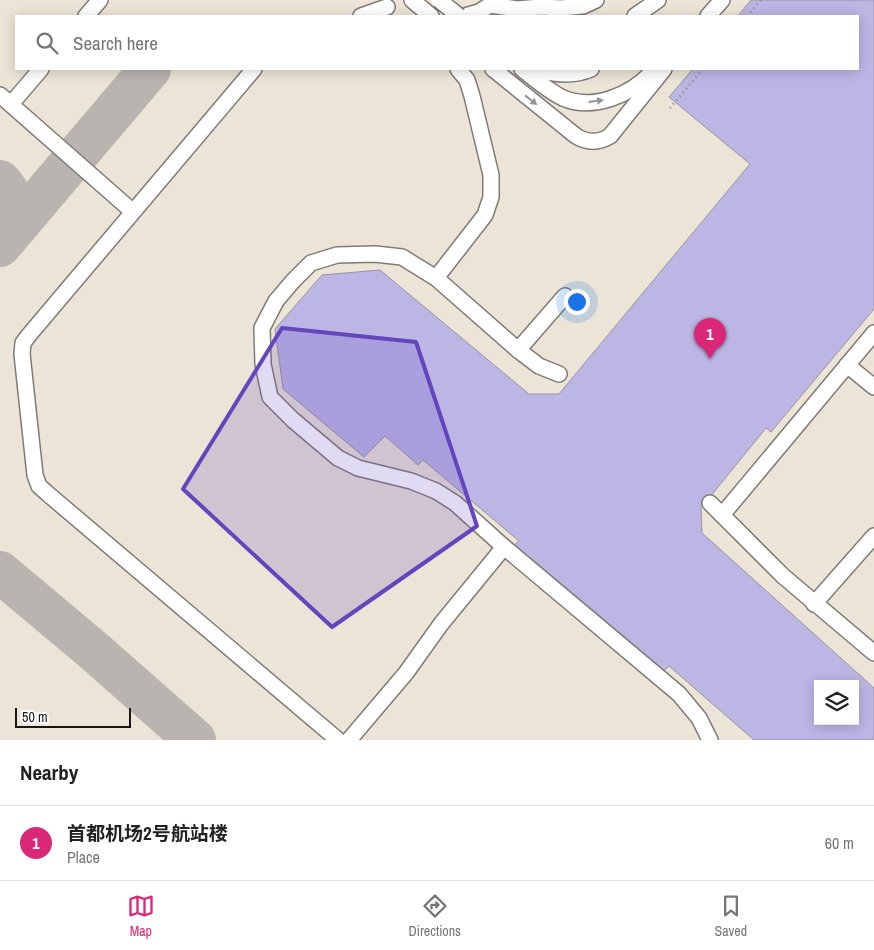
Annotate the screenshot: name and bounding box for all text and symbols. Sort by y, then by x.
search box [15,15,859,70]
icon: search [33,29,61,57]
text: Search here [73,30,158,56]
one-way arrow [524,94,537,105]
one-way arrow [588,97,604,105]
your location [564,289,590,315]
pin: 1 [694,318,726,359]
map controls [814,680,859,725]
button: layers [814,680,859,725]
scale bar [15,705,131,728]
text: 50 m [22,708,48,726]
text: Nearby [20,758,78,787]
text: 首都机场2号航站楼 [67,820,228,846]
text: 1 [32,832,40,854]
text: 60 m [825,832,854,854]
text: Place [67,846,100,868]
tab: Map [127,892,155,940]
tab: Directions [409,892,461,940]
tab: Saved [715,892,747,940]

